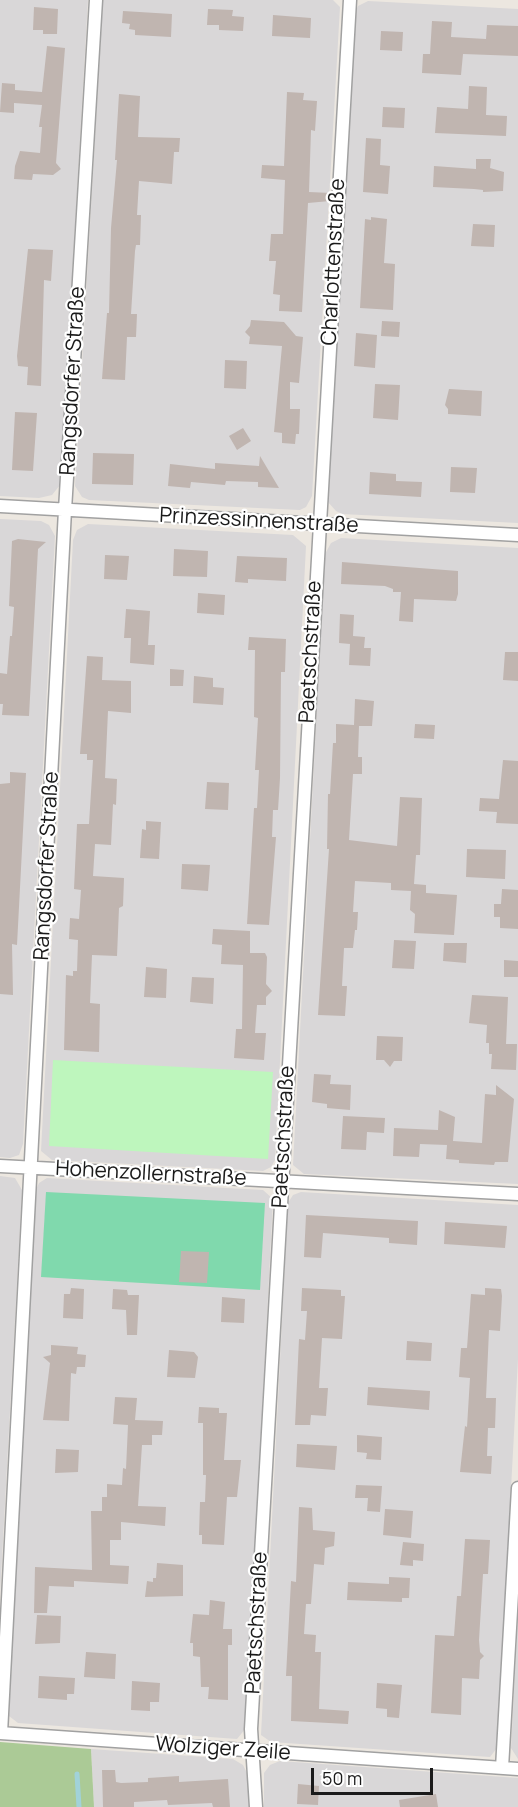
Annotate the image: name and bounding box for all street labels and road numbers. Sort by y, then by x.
street label: Charlottenstraße [317,178,351,346]
street label: Rangsdorfer Straße [55,286,91,476]
street label: Prinzessinnenstraße [159,503,359,539]
street label: Paetschstraße [295,580,327,724]
street label: Rangsdorfer Straße [29,771,65,961]
street label: Paetschstraße [268,1065,300,1209]
street label: Hohenzollernstraße [55,1156,247,1192]
street label: Paetschstraße [241,1551,273,1695]
street label: Wolziger Zeile [155,1732,291,1766]

